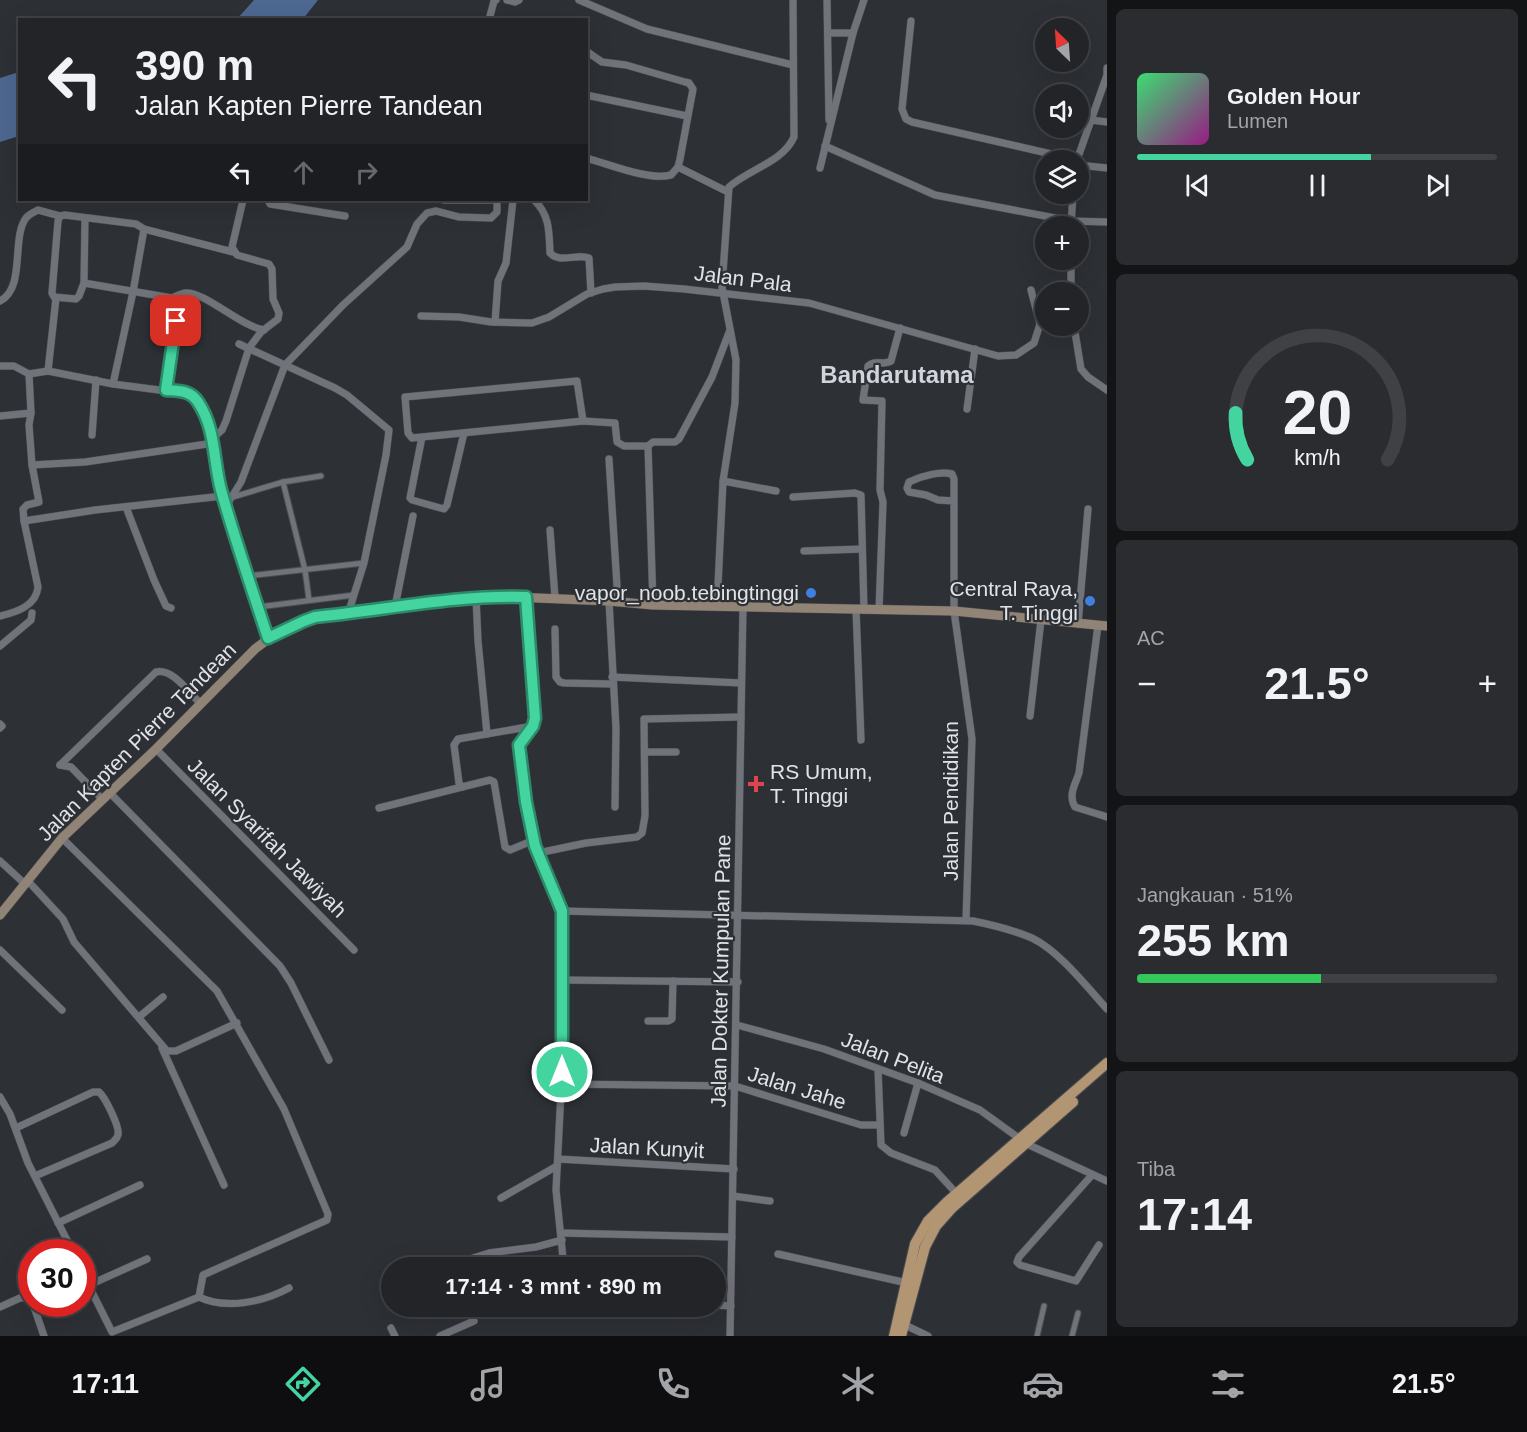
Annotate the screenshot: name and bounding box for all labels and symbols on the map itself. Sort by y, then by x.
north arrow [1035,18,1089,72]
street label: Jalan Pala [693,261,793,296]
pin [150,295,201,346]
district label: Bandarutama [820,361,974,388]
place label: Central Raya, T. Tinggi [950,577,1078,624]
place label: vapor_noob.tebingtinggi [575,581,799,605]
marker: vapor_noob.tebingtinggi [804,586,818,600]
marker: Central Raya, T. Tinggi [1083,594,1097,608]
street label: Jalan Kapten Pierre Tandean [33,638,240,845]
street label: Jalan Pendidikan [939,721,962,881]
street label: Jalan Syarifah Jawiyah [183,754,351,922]
place label: RS Umum, T. Tinggi [770,760,873,807]
marker: RS Umum, T. Tinggi [747,775,765,793]
street label: Jalan Dokter Kumpulan Pane [707,834,734,1108]
street label: Jalan Pelita [838,1027,948,1088]
position arrow [530,1040,594,1104]
street label: Jalan Jahe [745,1062,849,1113]
street label: Jalan Kunyit [589,1133,705,1162]
speed limit sign: 30 [18,1239,96,1317]

